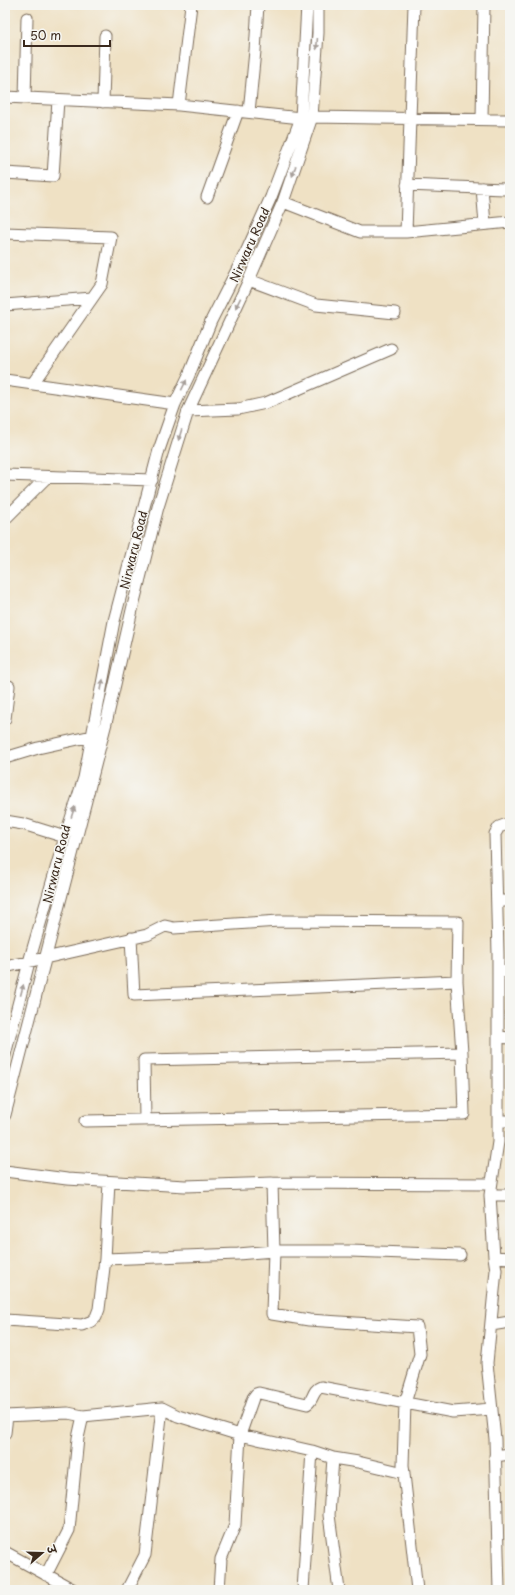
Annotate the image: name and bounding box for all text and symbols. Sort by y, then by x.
scale bar [24,22,110,48]
text: 50 m [30,26,61,44]
one-way arrow [314,38,321,50]
one-way arrow [291,165,297,177]
street label: Nirwaru Road [225,204,274,285]
one-way arrow [235,297,241,309]
one-way arrow [181,379,187,391]
one-way arrow [177,429,183,441]
street label: Nirwaru Road [115,509,151,591]
one-way arrow [99,679,105,691]
one-way arrow [70,805,76,817]
street label: Nirwaru Road [38,823,74,905]
one-way arrow [19,984,25,996]
north arrow [22,1533,62,1573]
text: उ [42,1542,62,1557]

